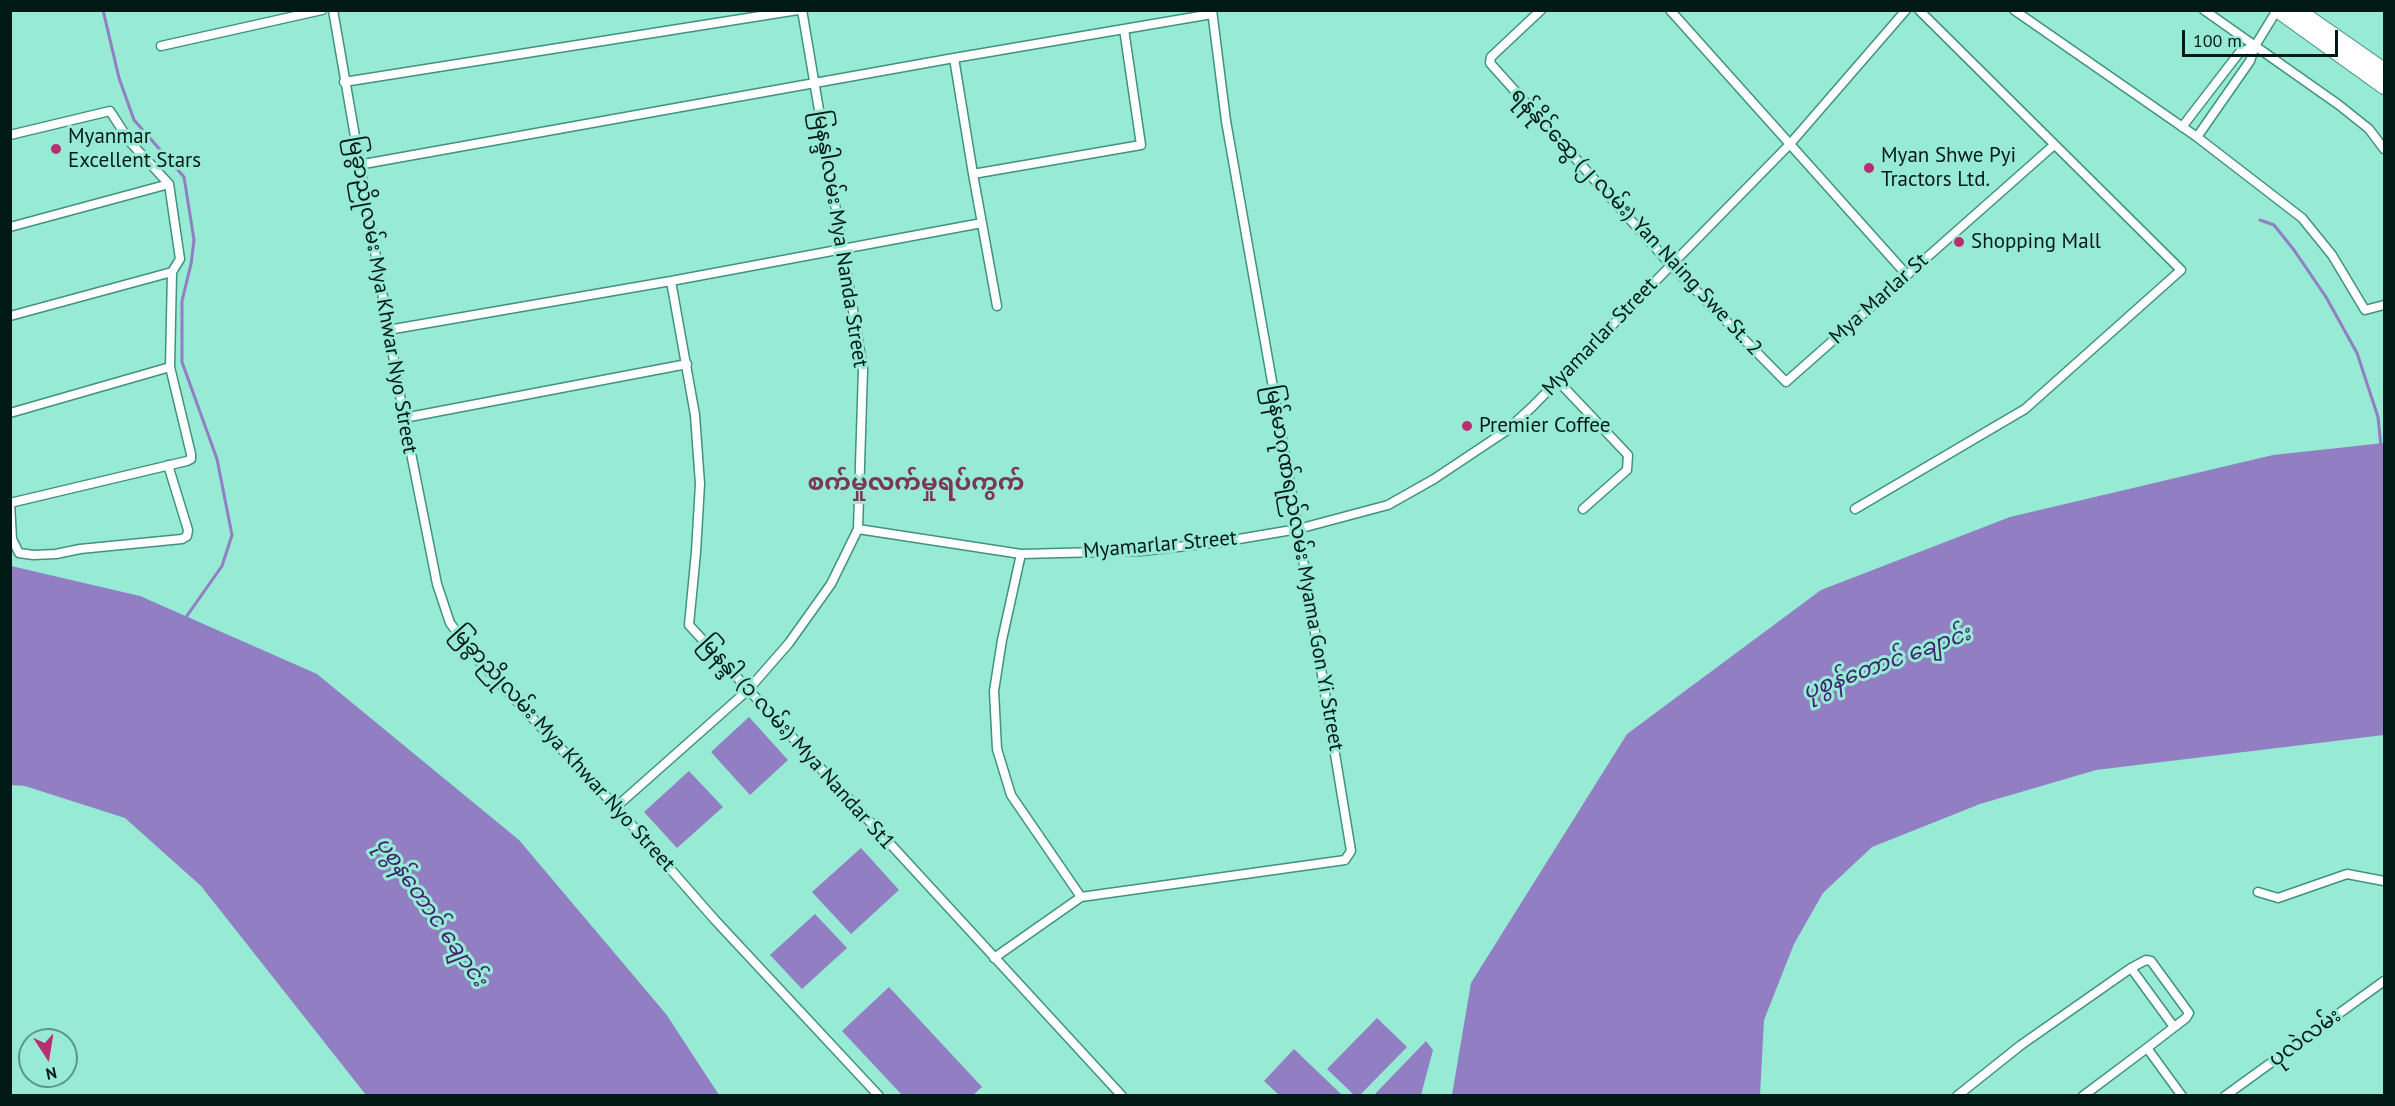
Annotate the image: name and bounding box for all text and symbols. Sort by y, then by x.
scale bar [2185,18,2341,56]
text: 100 m [2193,29,2242,52]
street label: ရန်နိုင်ဆွေ (၂ လမ်း) Yan Naing Swe St. 2 [1505,83,1767,361]
street label: မြနန္ဒါလမ်း Mya Nanda Street [807,109,873,369]
place label: Myanmar Excellent Stars [68,124,201,174]
street label: မြခွာညိုလမ်း Mya Khwar Nyo Street [342,134,422,456]
marker: Myanmar Excellent Stars [49,142,63,156]
place label: Myan Shwe Pyi Tractors Ltd. [1881,143,2016,193]
marker: Myan Shwe Pyi Tractors Ltd. [1862,161,1876,175]
place label: Shopping Mall [1971,229,2101,255]
marker: Shopping Mall [1952,235,1966,249]
street label: Mya Marlar St [1824,248,1934,350]
street label: Myamarlar Street [1537,273,1663,401]
street label: မြန်မာဂုဏ်ရည်လမ်း Myama Gon Yi Street [1259,383,1349,753]
place label: Premier Coffee [1479,413,1610,439]
marker: Premier Coffee [1460,419,1474,433]
district label: စက်မှုလက်မှုရပ်ကွက် [808,469,1024,497]
street label: Myamarlar Street [1082,526,1238,564]
water label: ပုစွန်တောင် ချောင်း [1799,620,1975,706]
street label: မြခွာညိုလမ်း Mya Khwar Nyo Street [446,621,680,877]
street label: မြနန္ဒါ (၁ လမ်း) Mya Nandar St1 [694,631,900,855]
water label: ပုစွန်တောင် ချောင်း [369,832,493,992]
street label: ပုလဲလမ်း [2264,1003,2346,1073]
north arrow [18,1028,78,1088]
text: N [44,1063,59,1085]

